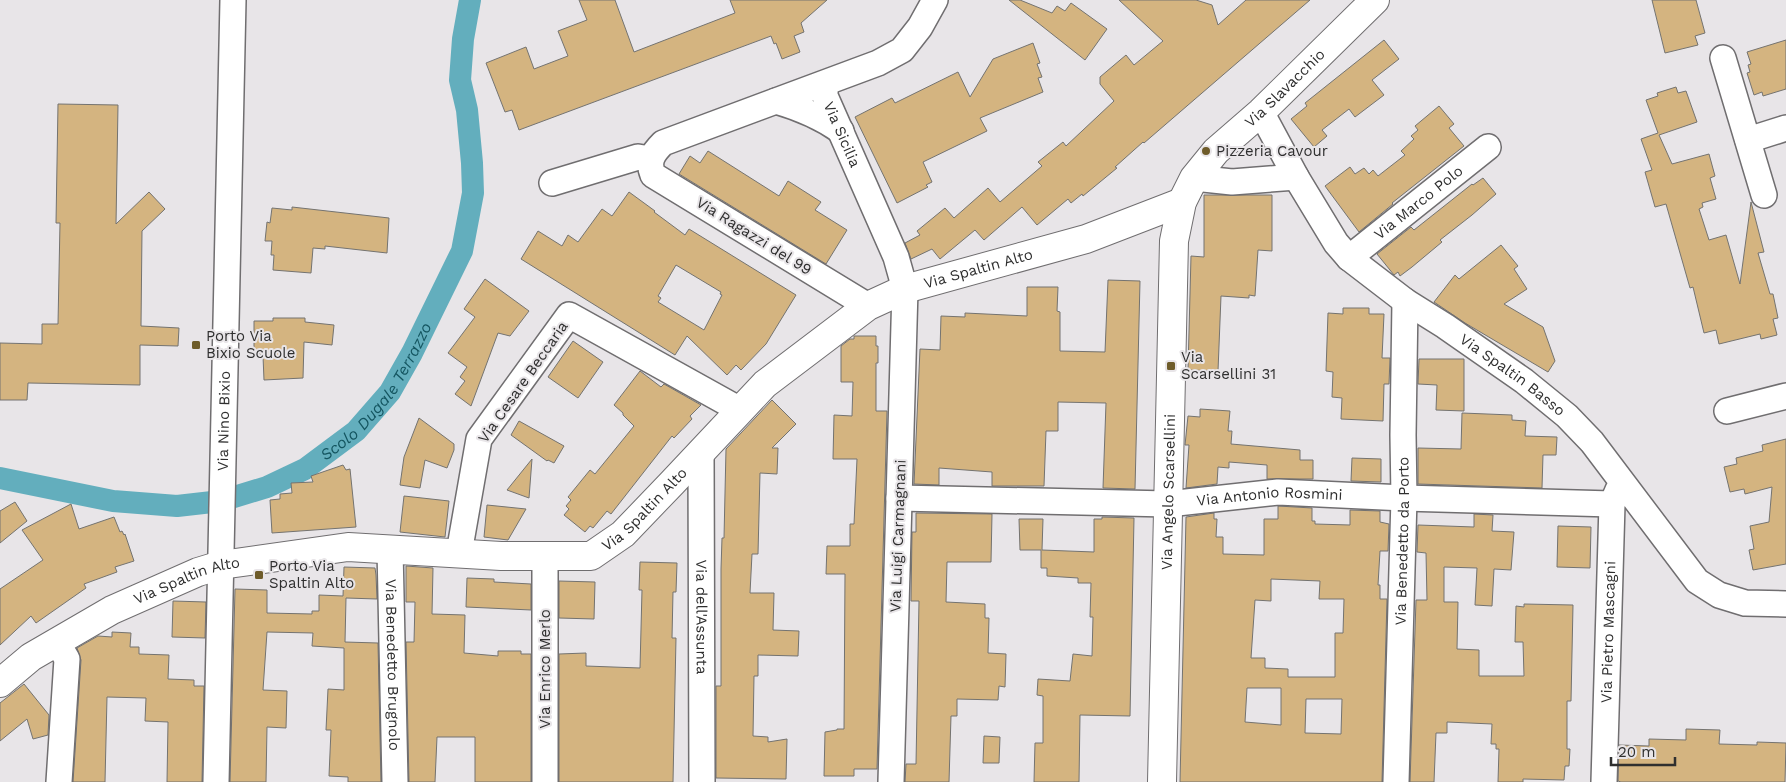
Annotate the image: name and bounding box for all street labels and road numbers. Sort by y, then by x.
street label: Via Slavacchio [1241,45,1329,131]
street label: Via Sicilia [820,99,865,171]
street label: Via Marco Polo [1371,162,1466,243]
street label: Via Ragazzi del 99 [693,193,815,279]
street label: Via Spaltin Alto [922,245,1035,292]
street label: Via Cesare Beccaria [474,317,572,446]
street label: Via Spaltin Basso [1456,330,1569,420]
street label: Via Nino Bixio [214,371,234,471]
street label: Via Angelo Scarsellini [1158,414,1179,570]
street label: Via Benedetto da Porto [1391,457,1413,626]
street label: Via Luigi Carmagnani [886,459,910,613]
street label: Via Spaltin Alto [598,464,691,555]
street label: Via Antonio Rosmini [1196,483,1343,510]
street label: Via Spaltin Alto [131,553,241,608]
street label: Via dell'Assunta [692,560,711,675]
street label: Via Pietro Mascagni [1597,561,1619,703]
street label: Via Benedetto Brugnolo [382,579,403,751]
street label: Via Enrico Merlo [536,609,554,729]

